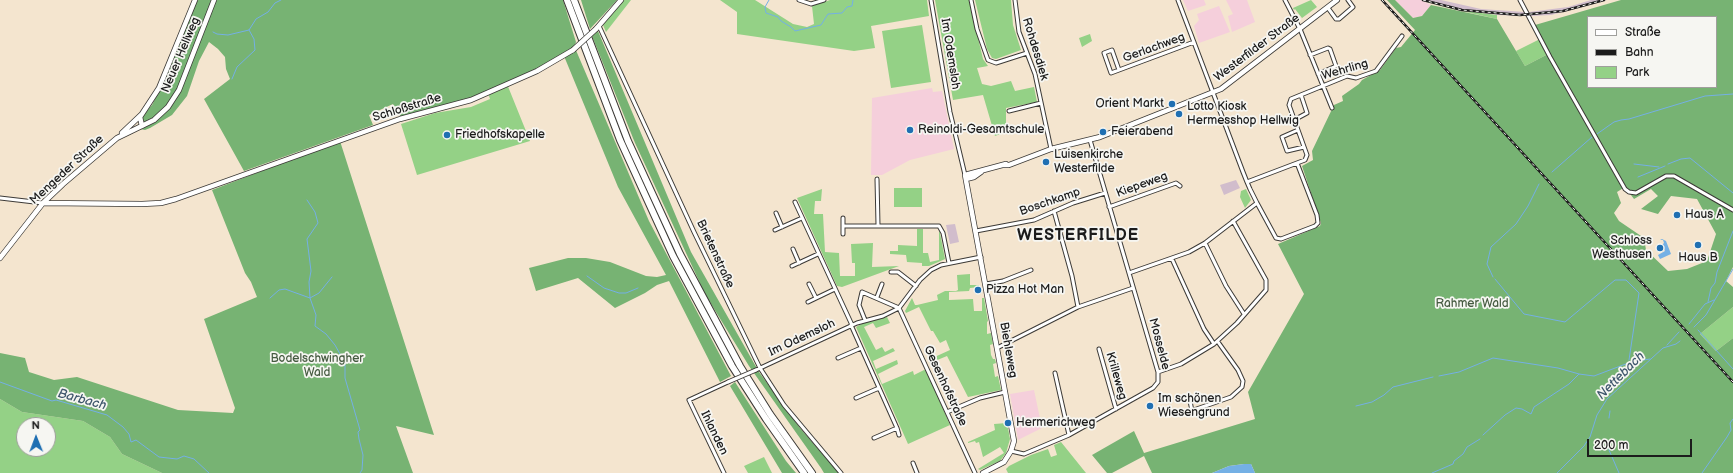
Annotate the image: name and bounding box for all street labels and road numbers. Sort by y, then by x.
street label: Westerfilder Straße [1211,11,1303,85]
street label: Neuer Hellweg [159,15,203,95]
street label: Rohdesdiek [1019,16,1051,82]
street label: Im Odemsloh [937,17,963,91]
street label: Gerlachweg [1121,30,1187,66]
street label: Wehrling [1320,57,1370,83]
street label: Schloßstraße [371,91,443,125]
street label: Mengeder Straße [27,132,107,208]
street label: Kiepeweg [1114,169,1170,201]
street label: Boschkamp [1018,185,1082,219]
street label: Brietenstraße [693,217,737,291]
street label: Im Odemsloh [766,316,838,360]
street label: Mosselde [1145,317,1173,371]
street label: Biehleweg [996,321,1020,379]
street label: Gesenhofstraße [920,344,970,428]
street label: Krilleweg [1102,350,1130,402]
street label: Ihlanden [697,409,731,457]

